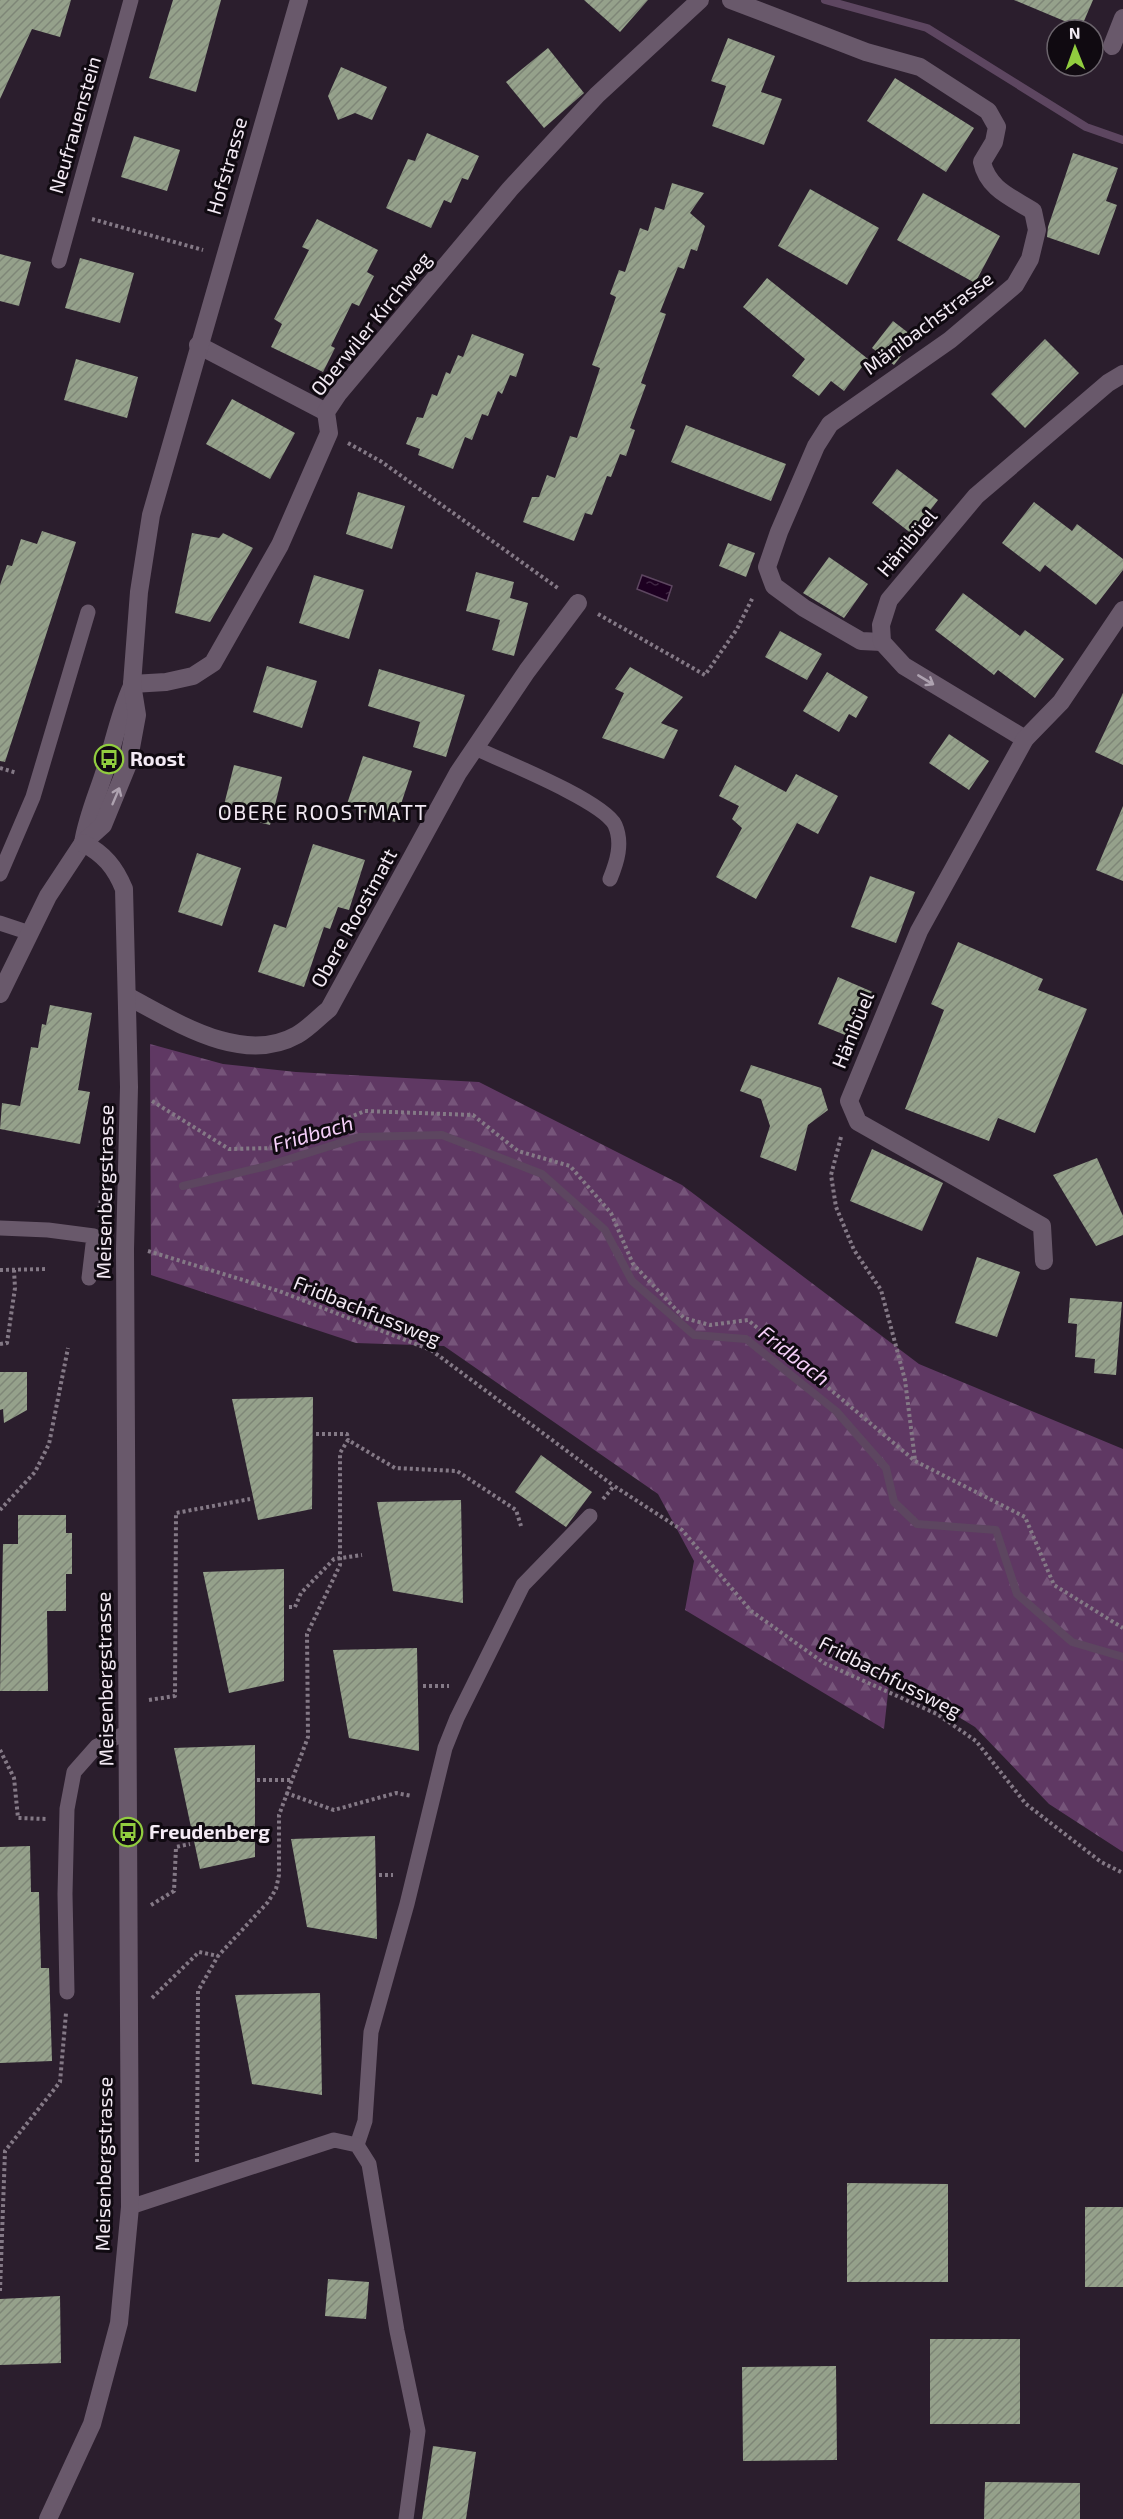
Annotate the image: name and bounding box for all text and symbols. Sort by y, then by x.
north arrow [1045,18,1105,78]
text: N [1069,23,1081,42]
street label: Neufrauenstein [43,53,105,196]
street label: Hofstrasse [201,114,251,217]
street label: Oberwiler Kirchweg [305,247,436,400]
street label: Mänibachstrasse [858,265,997,379]
street label: Hänibüel [871,504,941,581]
one-way arrow [917,674,934,686]
bus stop icon: Roost [93,743,125,775]
place label: Roost [130,746,185,770]
one-way arrow [110,787,122,805]
district label: OBERE ROOSTMATT [218,799,428,824]
street label: Obere Roostmatt [305,844,401,991]
street label: Hänibüel [826,988,878,1071]
street label: Meisenbergstrasse [90,1104,118,1280]
water label: Fridbach [269,1109,356,1156]
street label: Fridbachfussweg [290,1270,444,1350]
water label: Fridbach [755,1319,835,1390]
street label: Meisenbergstrasse [90,1591,118,1767]
street label: Fridbachfussweg [815,1630,966,1722]
bus stop icon: Freudenberg [112,1816,144,1848]
place label: Freudenberg [149,1819,270,1843]
street label: Meisenbergstrasse [89,2076,117,2252]

